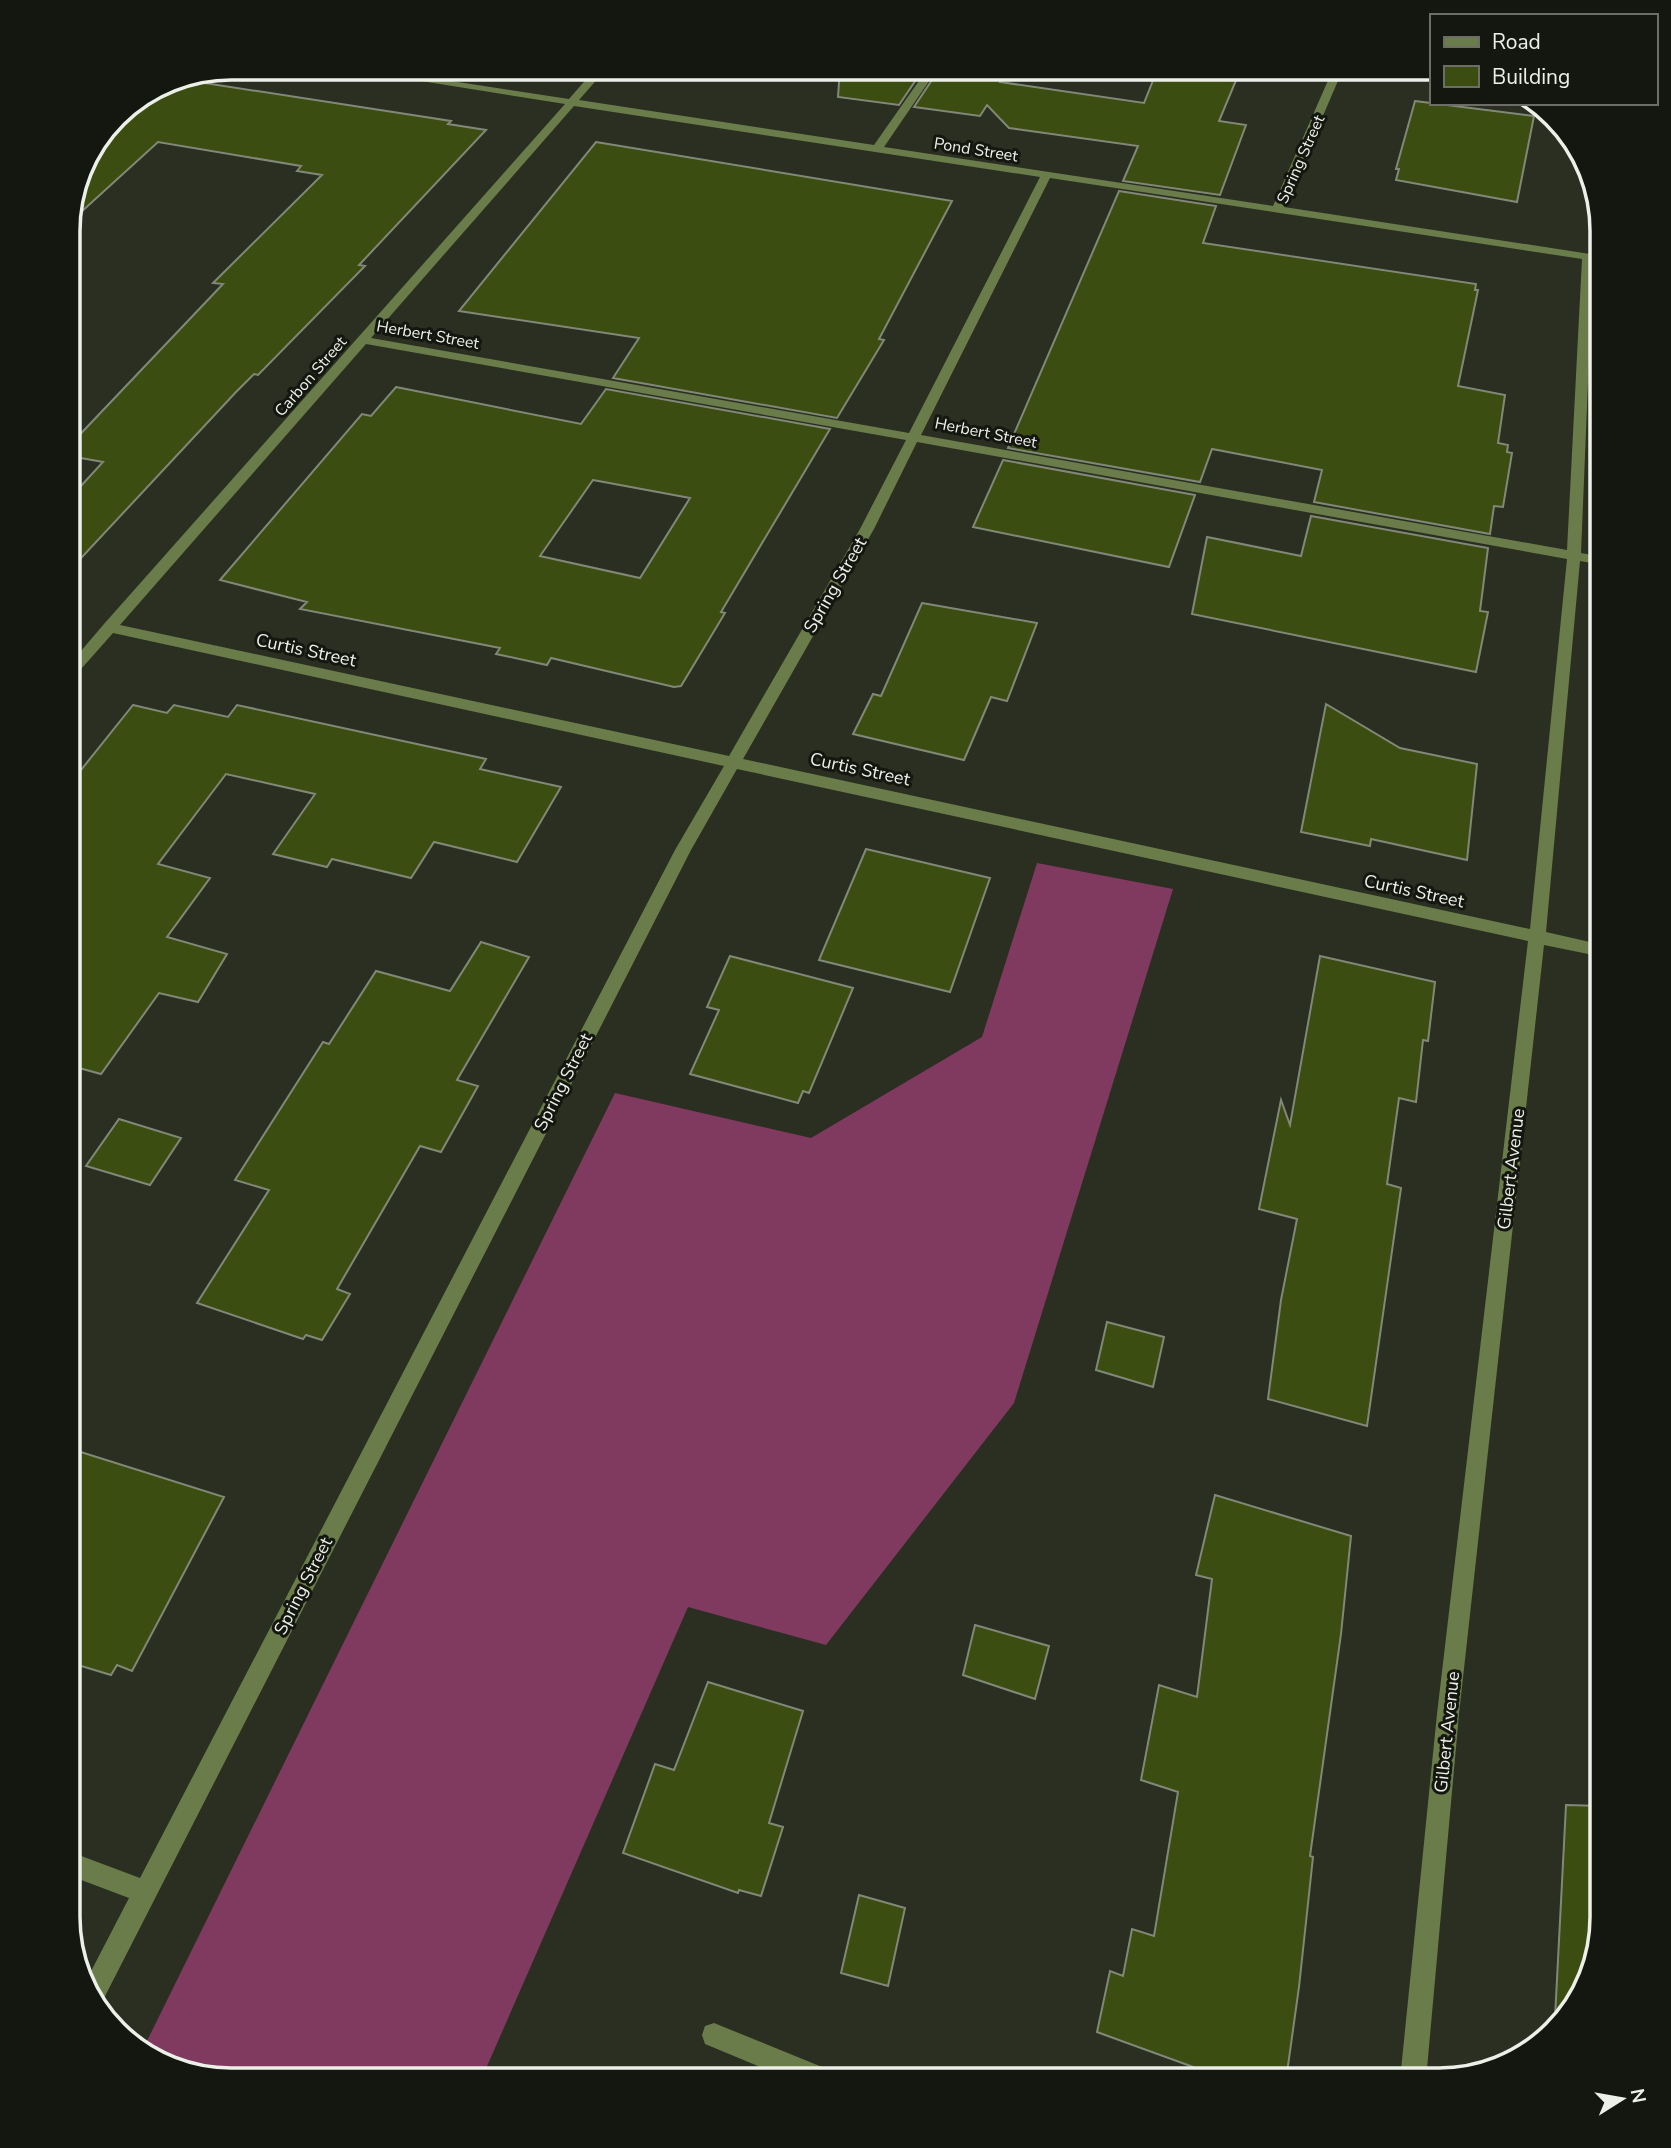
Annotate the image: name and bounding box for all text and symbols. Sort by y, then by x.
legend [1430,14,1657,105]
text: Road [1492,28,1541,56]
text: Building [1492,63,1570,91]
street label: Spring Street [1272,111,1330,207]
street label: Pond Street [932,132,1020,168]
street label: Herbert Street [375,315,481,355]
street label: Carbon Street [270,331,352,422]
street label: Herbert Street [933,412,1039,454]
street label: Spring Street [798,532,872,637]
street label: Curtis Street [254,628,359,672]
street label: Curtis Street [808,747,913,791]
street label: Curtis Street [1362,869,1467,913]
street label: Spring Street [528,1028,598,1135]
street label: Gilbert Avenue [1492,1107,1530,1231]
street label: Spring Street [268,1532,338,1639]
street label: Gilbert Avenue [1429,1670,1465,1794]
north arrow [1587,2064,1657,2134]
text: N [1624,2086,1652,2105]

